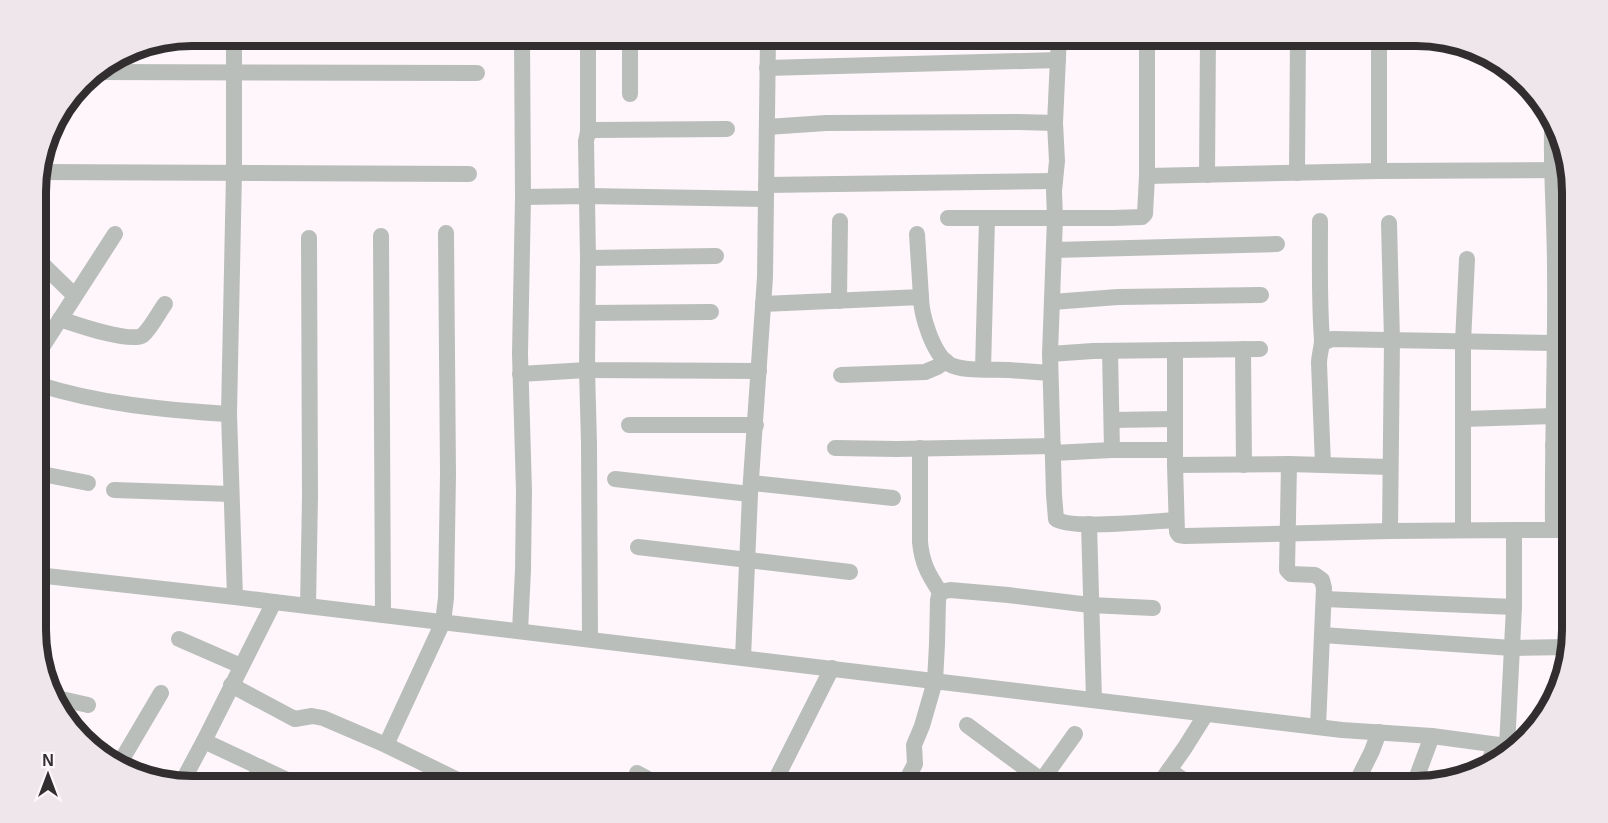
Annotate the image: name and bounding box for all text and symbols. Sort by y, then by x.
north arrow [18,745,78,805]
text: N [42,752,54,769]

